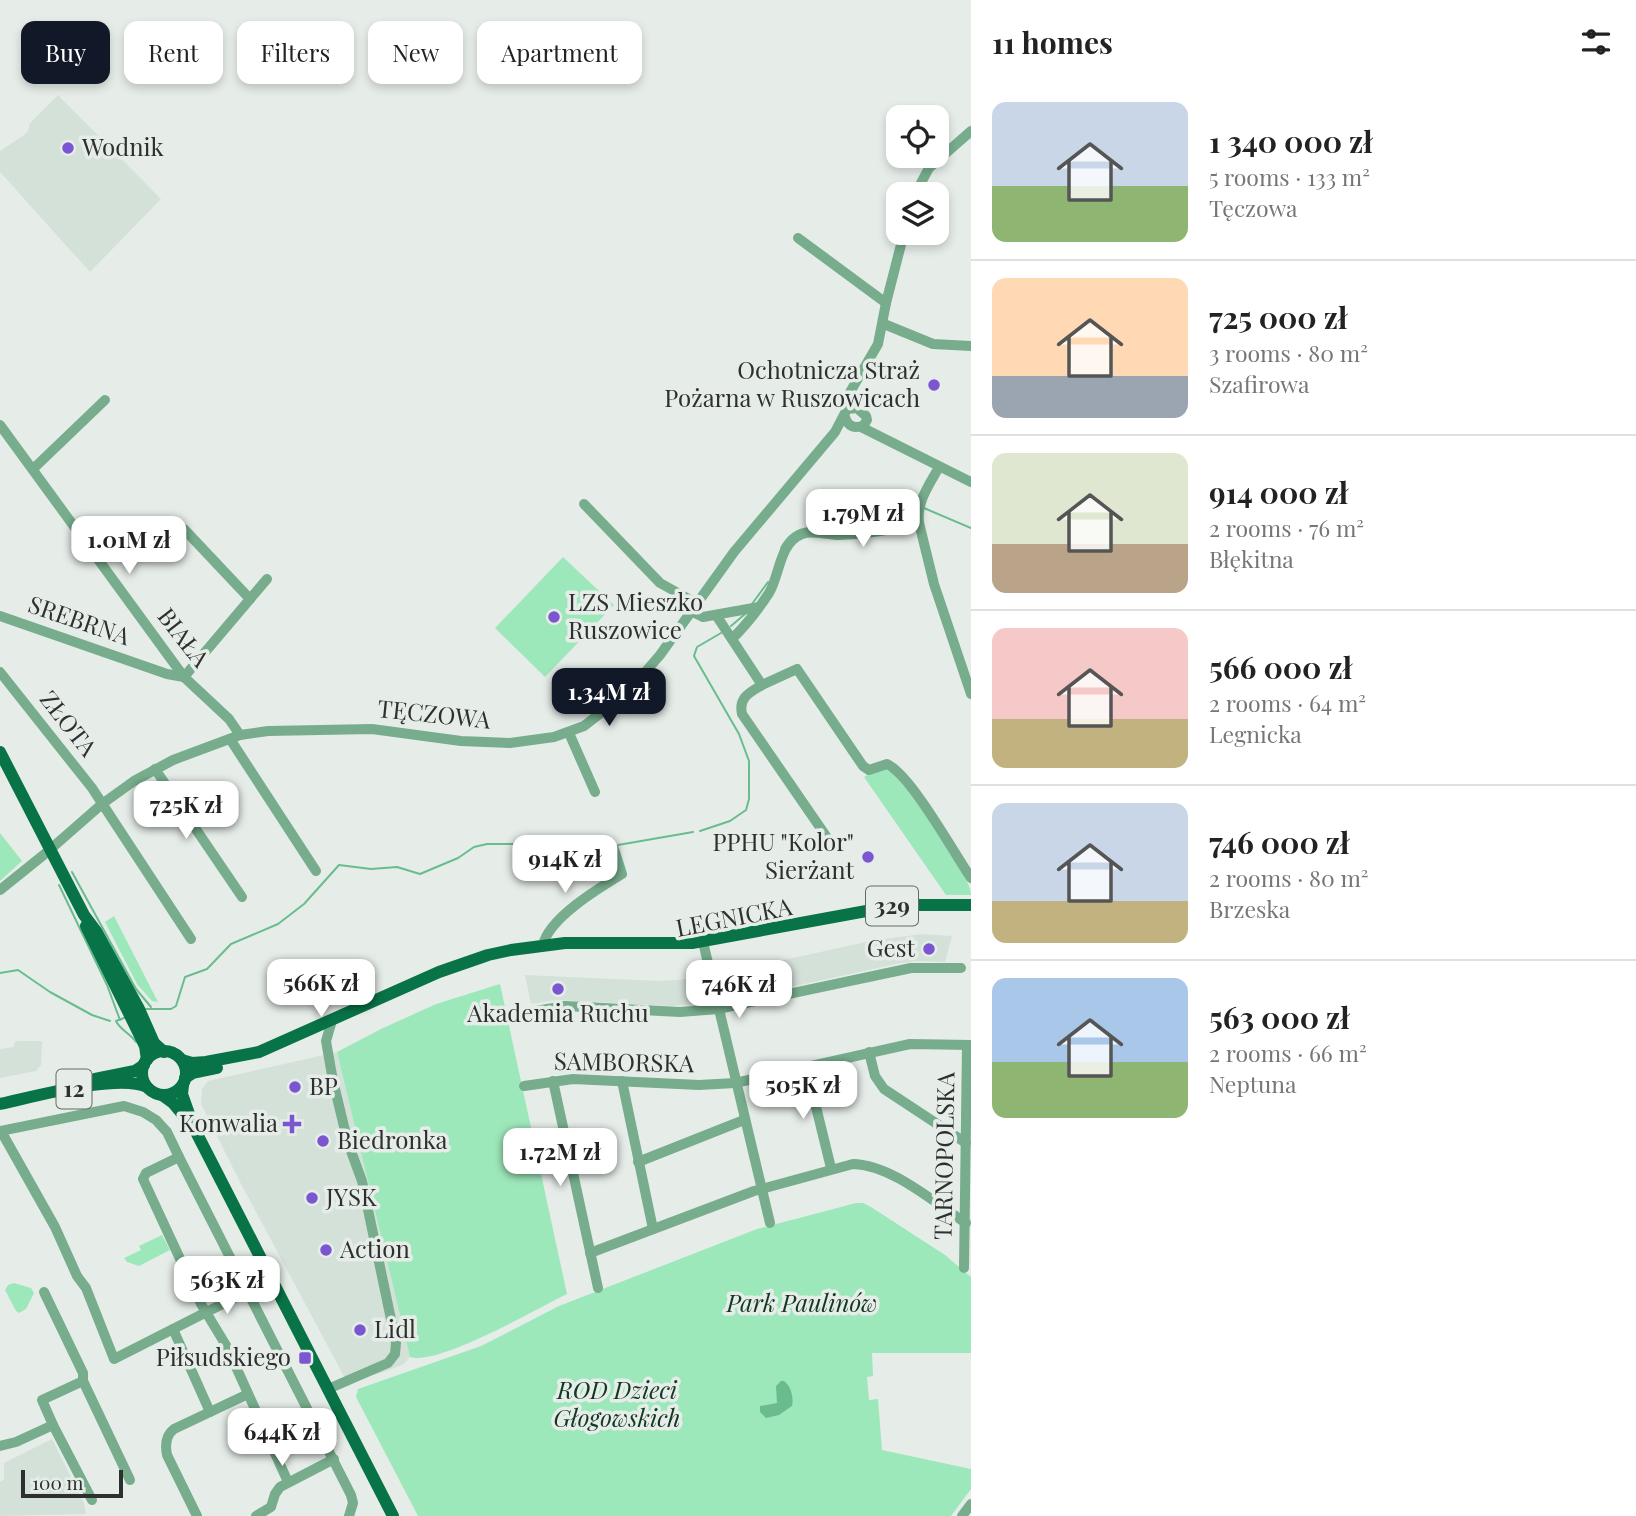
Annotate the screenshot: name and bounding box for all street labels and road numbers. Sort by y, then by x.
street label: SREBRNA [25,587,136,652]
street label: BIAŁA [151,601,218,674]
street label: ZŁOTA [34,683,106,763]
street label: TĘCZOWA [376,691,493,735]
road number: 329 [866,886,918,925]
street label: LEGNICKA [673,889,795,943]
street label: SAMBORSKA [554,1044,695,1078]
road number: 12 [56,1070,92,1108]
street label: TARNOPOLSKA [926,1071,960,1240]

